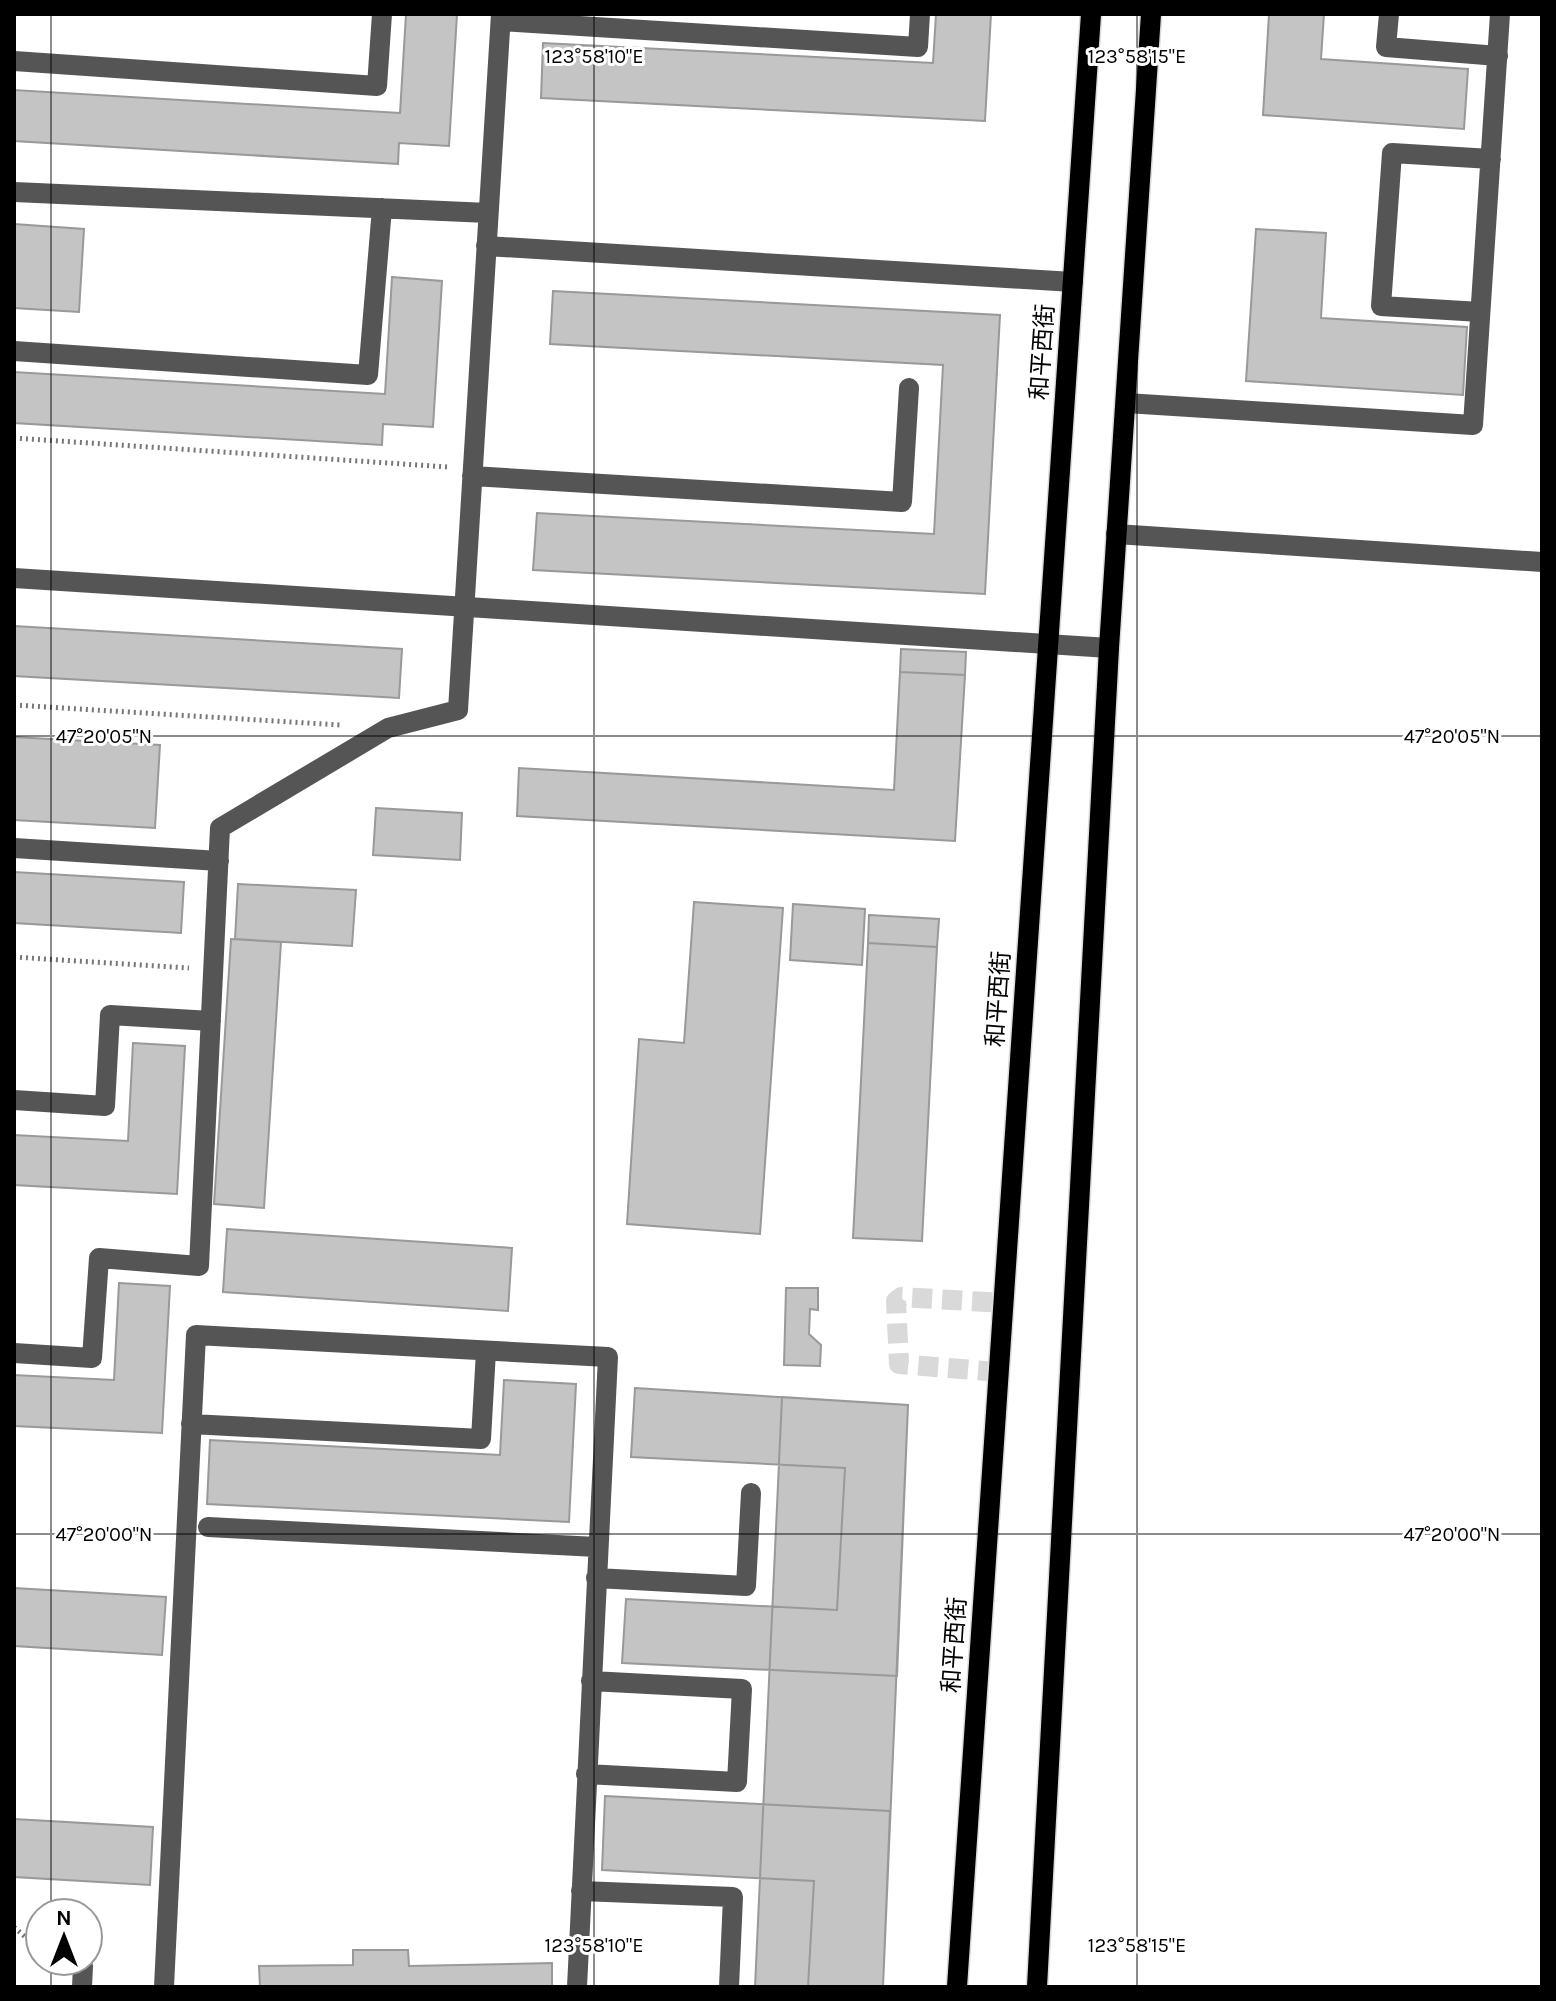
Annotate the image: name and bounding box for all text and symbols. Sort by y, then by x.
text: 123°58'10"E [545,45,643,68]
text: 123°58'15"E [1088,45,1186,68]
street label: 和平西街 [1025,303,1059,401]
text: 47°20'05"N [56,725,152,748]
text: 47°20'05"N [1404,725,1500,748]
street label: 和平西街 [981,950,1015,1048]
text: 47°20'00"N [55,1523,153,1546]
text: 47°20'00"N [1403,1523,1501,1546]
street label: 和平西街 [937,1596,971,1694]
north arrow [24,1897,104,1977]
text: N [56,1905,72,1931]
text: 123°58'10"E [545,1934,643,1957]
text: 123°58'15"E [1088,1934,1186,1957]

